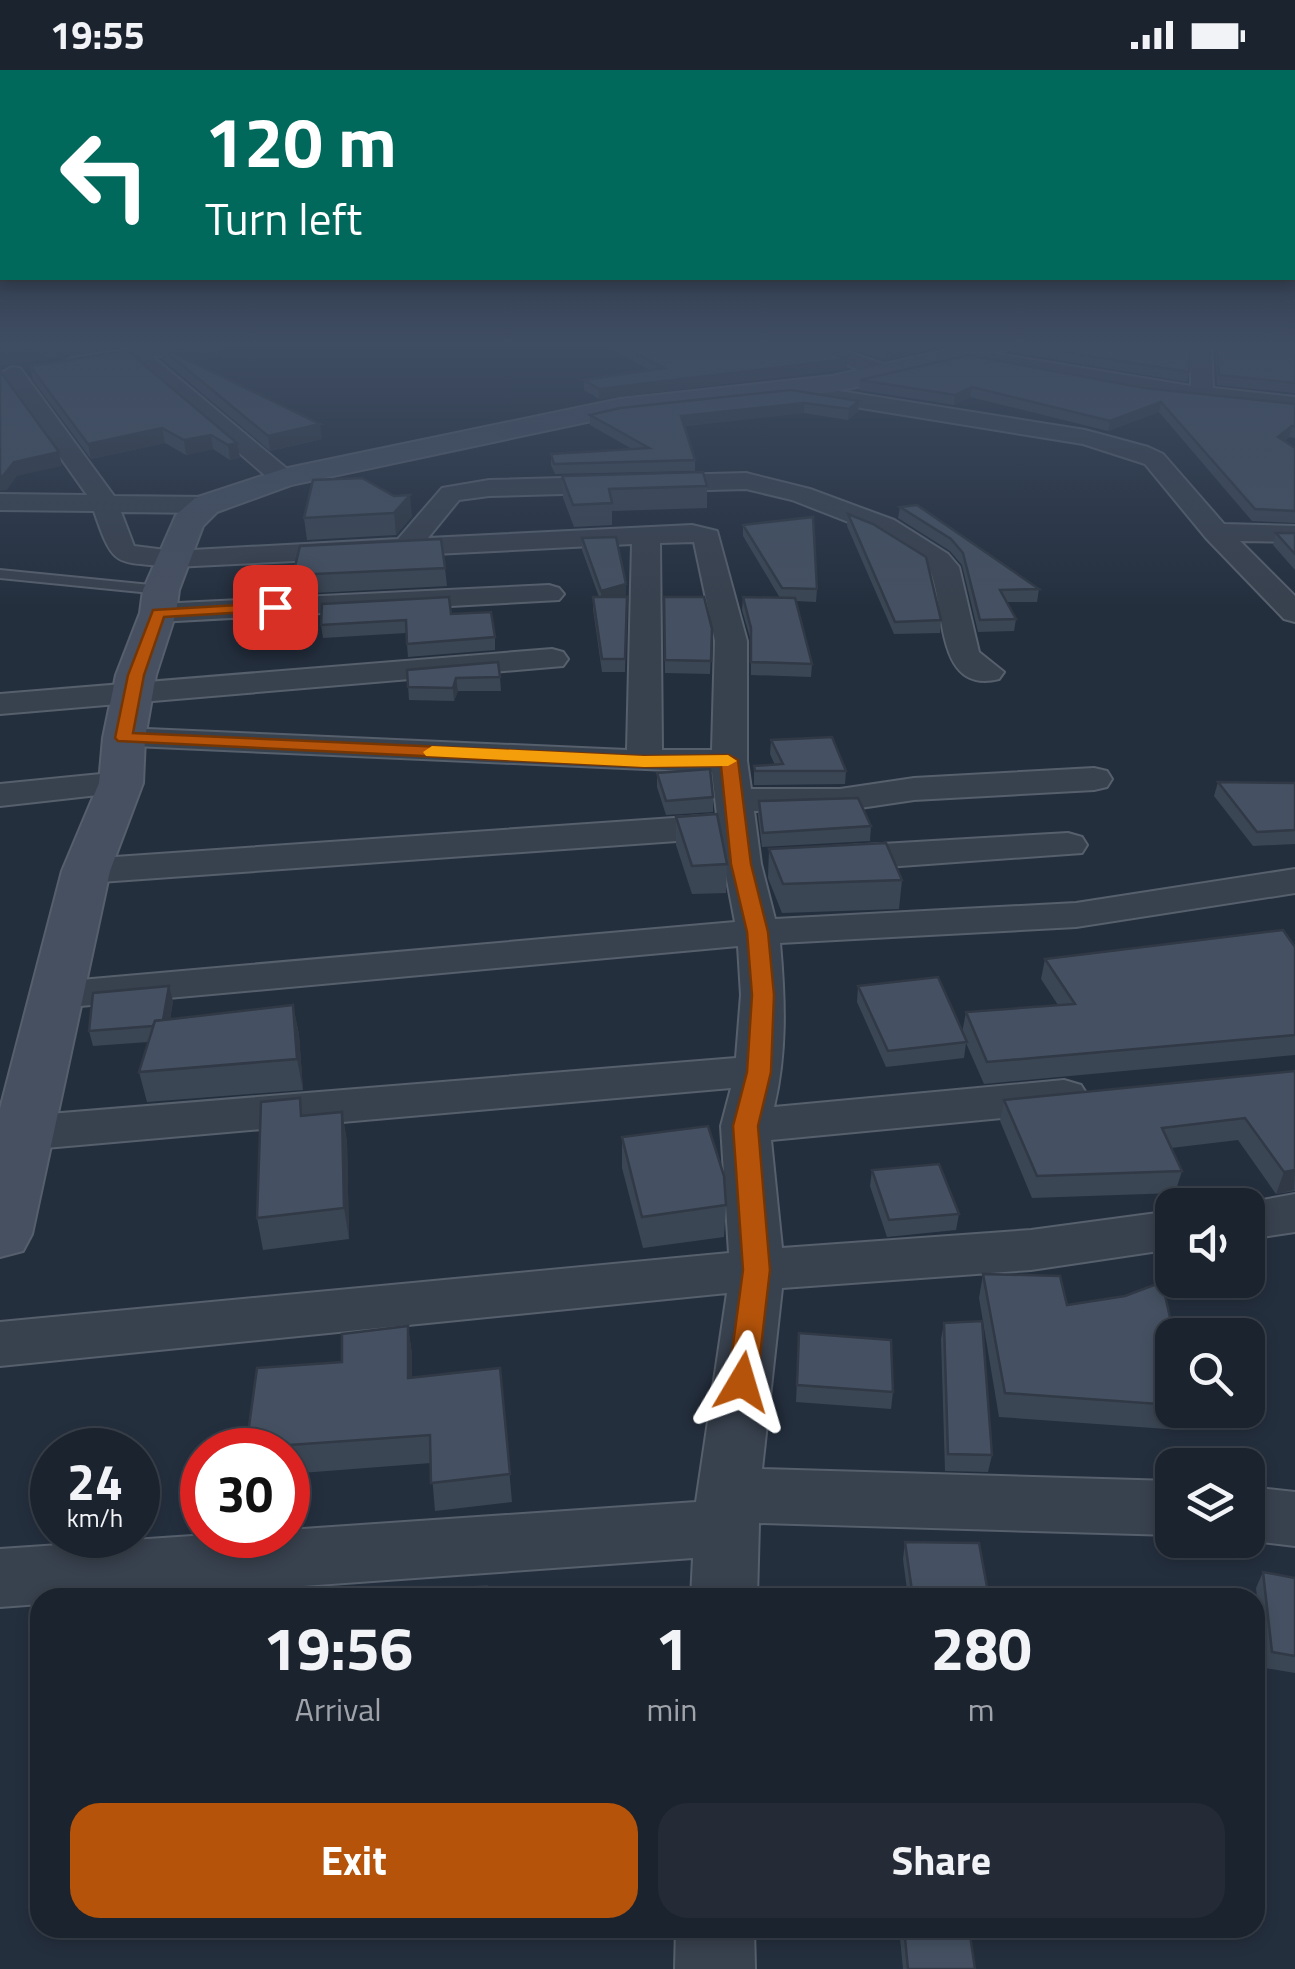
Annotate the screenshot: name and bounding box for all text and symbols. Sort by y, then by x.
text: 19:55 [50,6,145,64]
text: 120 m [205,88,397,194]
icon: left [40,110,170,240]
text: Turn left [205,184,362,252]
pin [233,565,318,650]
icon: arrive [248,580,303,635]
map controls [1155,1188,1265,1558]
button: sound [1155,1188,1265,1298]
button: search [1155,1318,1265,1428]
position arrow [690,1330,794,1434]
speed limit sign: 30 [180,1428,310,1558]
text: 24 [67,1443,123,1519]
button: layers [1155,1448,1265,1558]
text: km/h [67,1499,123,1537]
text: 19:56 [263,1602,413,1693]
text: 1 [655,1602,689,1693]
text: 280 [931,1602,1032,1693]
text: Arrival [295,1685,382,1733]
text: min [646,1685,697,1733]
text: m [968,1685,995,1733]
button: Exit [70,1803,638,1918]
button: Share [658,1803,1225,1918]

